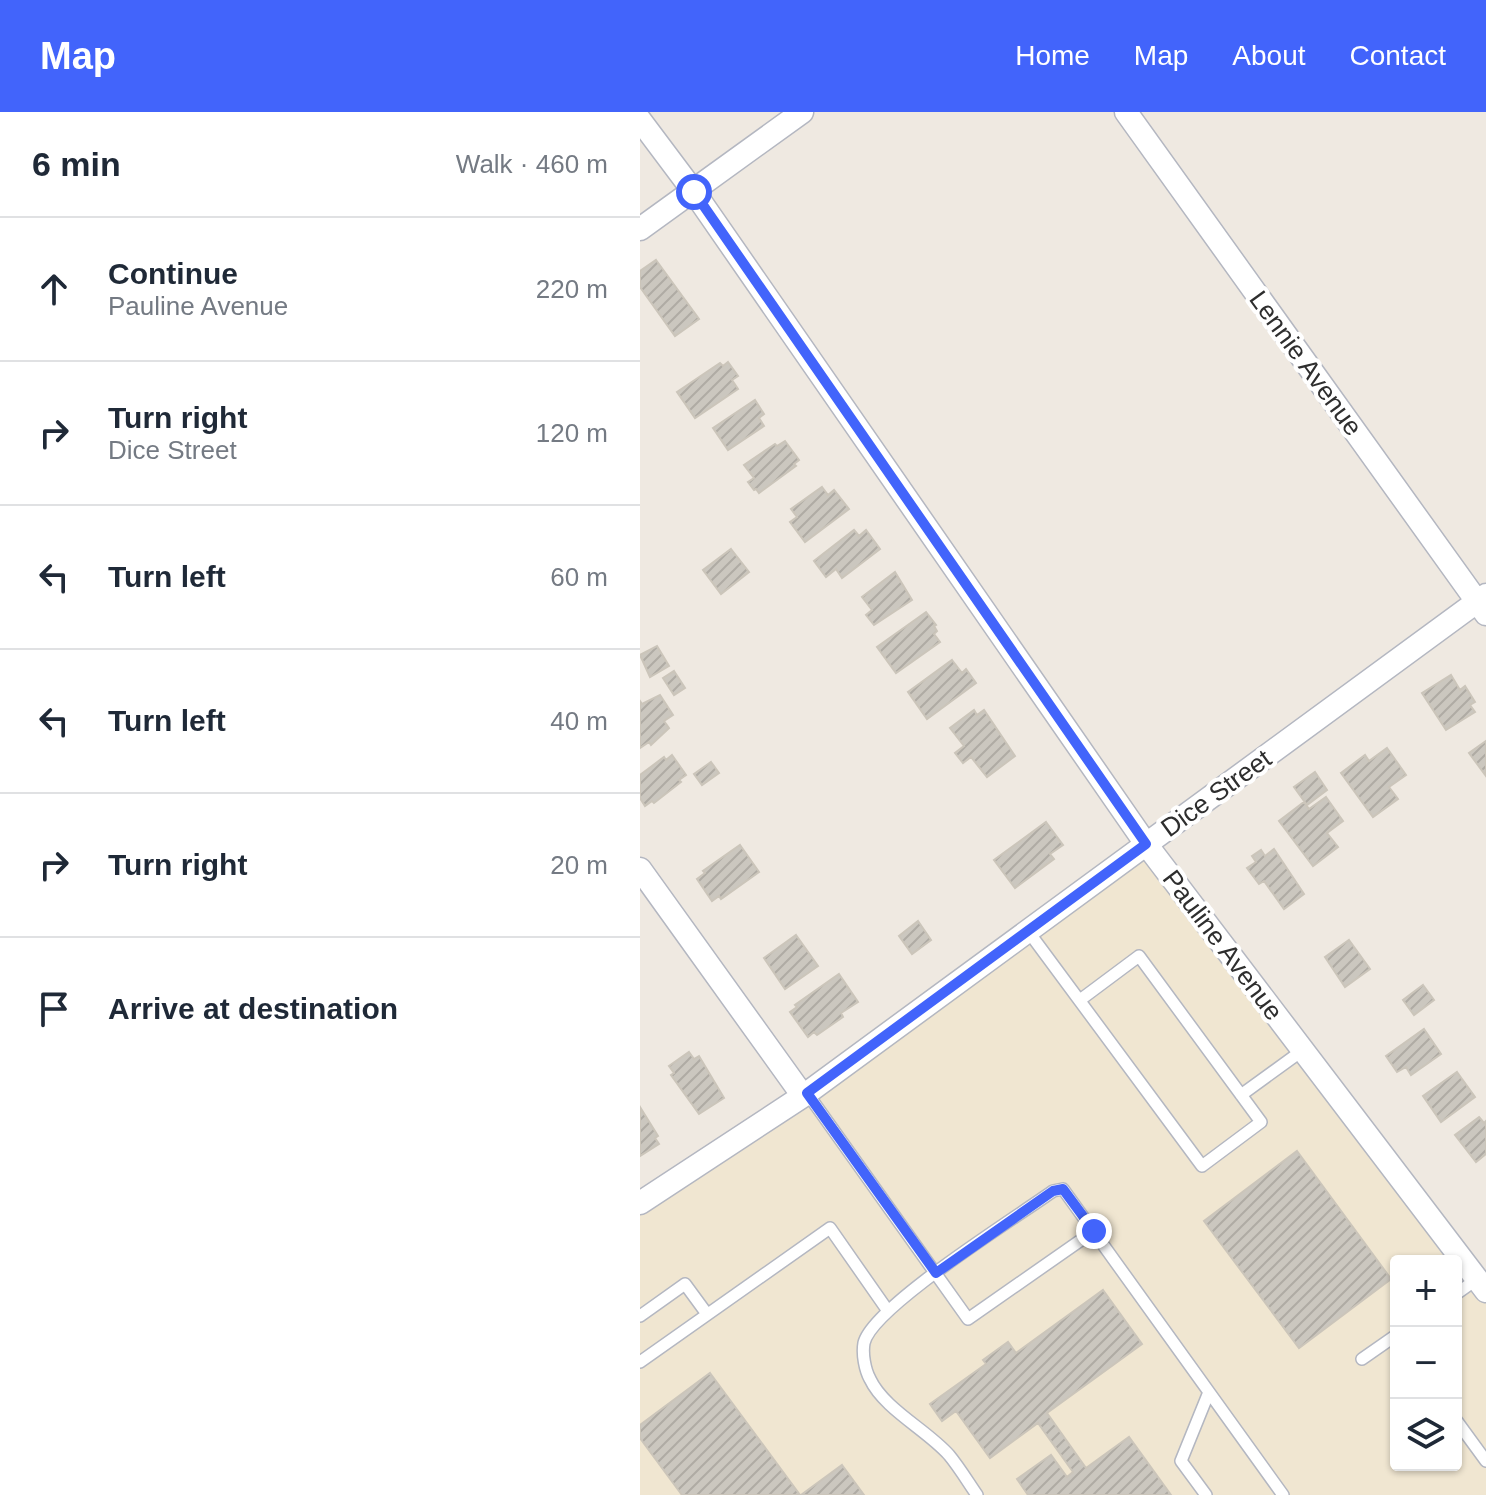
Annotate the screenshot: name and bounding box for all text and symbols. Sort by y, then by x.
text: Map [40,35,116,77]
text: Home [1015,40,1090,71]
text: Map [1134,40,1188,71]
text: About [1232,40,1306,71]
text: Contact [1350,40,1446,71]
text: 6 min [32,145,121,183]
text: Walk · 460 m [456,149,608,179]
route start [676,174,712,210]
text: Continue [108,257,238,290]
icon: ahead [32,267,76,311]
text: 220 m [536,274,608,304]
street label: Lennie Avenue [1243,285,1369,441]
text: Pauline Avenue [108,291,288,321]
text: Turn right [108,401,247,434]
icon: right [32,411,76,455]
text: 120 m [536,418,608,448]
text: Dice Street [108,435,237,465]
icon: left [32,555,76,599]
text: Turn left [108,560,226,593]
text: 60 m [550,562,608,592]
icon: left [32,699,76,743]
text: Turn left [108,704,226,737]
text: 40 m [550,706,608,736]
street label: Dice Street [1155,743,1277,843]
icon: right [32,843,76,887]
text: Turn right [108,848,247,881]
text: 20 m [550,850,608,880]
street label: Pauline Avenue [1157,864,1289,1026]
icon: arrive [32,987,76,1031]
text: Arrive at destination [108,992,398,1025]
route end [1076,1213,1112,1249]
map controls [1390,1255,1462,1471]
button: + [1390,1255,1462,1327]
button: − [1390,1327,1462,1399]
button: layers [1390,1399,1462,1471]

